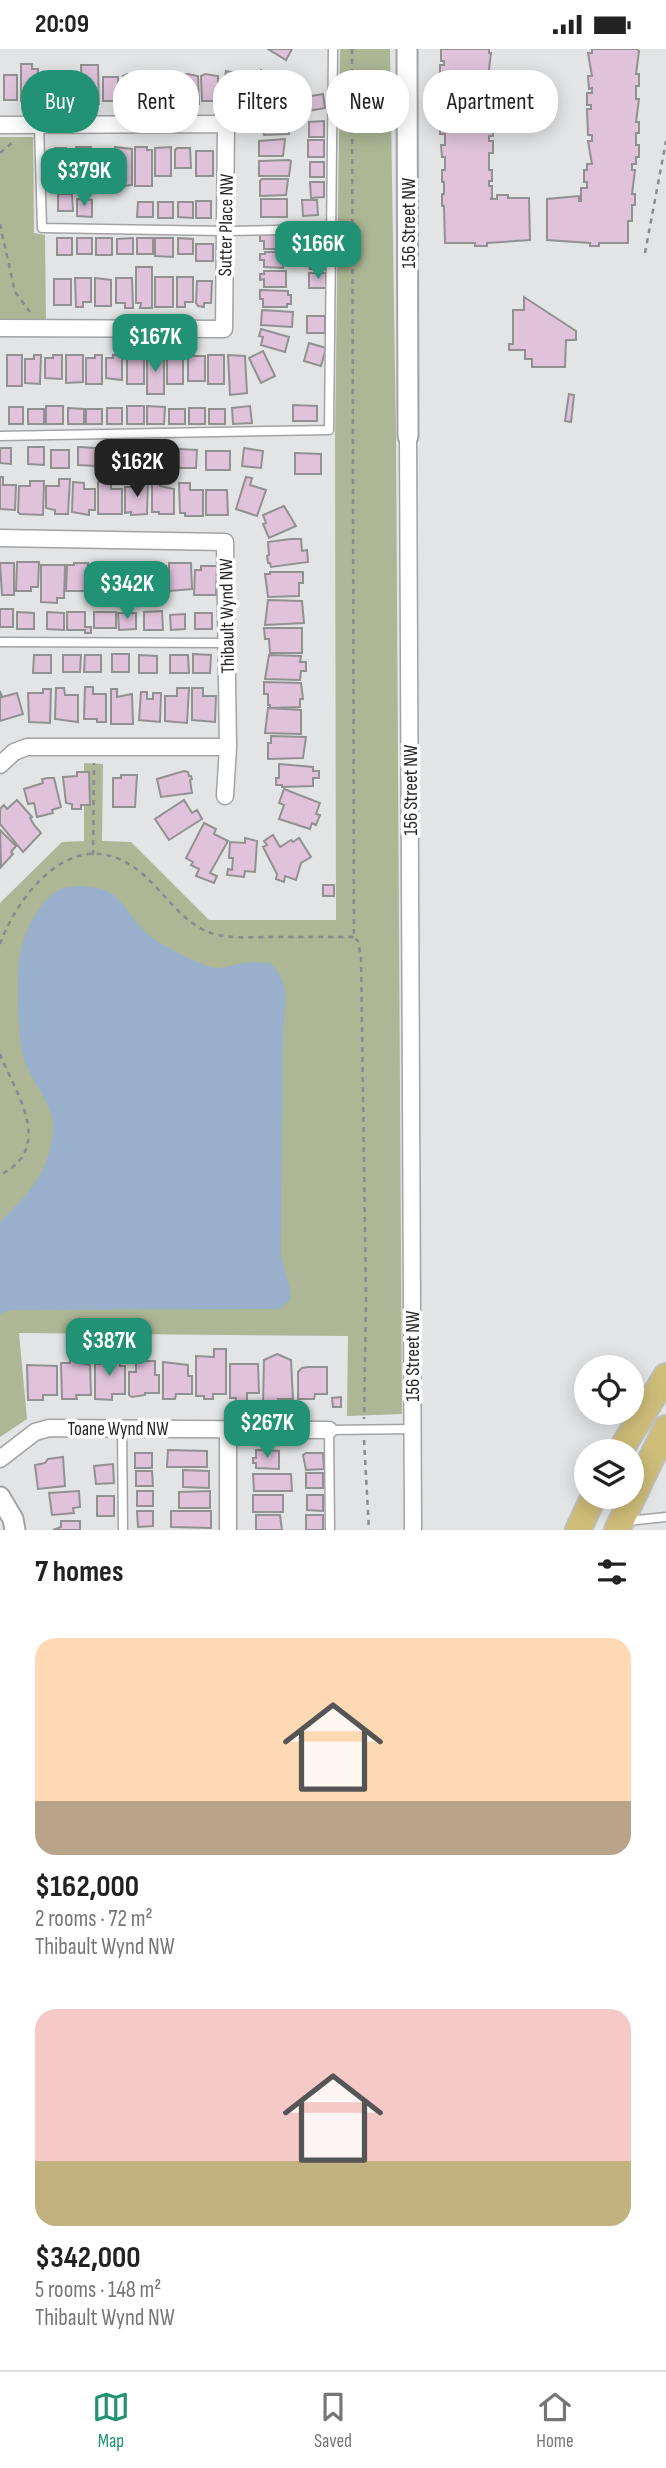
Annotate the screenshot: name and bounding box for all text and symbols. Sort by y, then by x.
text: 20:09 [35,9,89,40]
chip: Buy [21,70,99,133]
chip: Rent [113,70,199,133]
chip: Filters [213,70,312,133]
chip: New [326,70,409,133]
chip: Apartment [423,70,558,133]
pin: $379K [35,149,133,208]
text: $379K [57,157,111,185]
street label: Sutter Place NW [214,173,239,277]
street label: 156 Street NW [398,177,421,268]
pin: $166K [269,222,367,281]
text: $166K [291,230,345,258]
pin: $167K [106,315,204,374]
text: $167K [128,323,182,351]
pin: $162K [88,440,186,499]
text: $162K [110,448,164,476]
street label: Thibault Wynd NW [215,557,240,674]
pin: $342K [78,561,176,621]
text: $342K [100,570,154,598]
street label: 156 Street NW [400,744,423,835]
street label: 156 Street NW [402,1310,425,1401]
pin: $387K [60,1319,158,1378]
text: $387K [82,1327,136,1355]
map controls [574,1355,644,1509]
button: locate [574,1355,644,1425]
pin: $267K [218,1401,316,1460]
text: $267K [240,1409,294,1437]
street label: Toane Wynd NW [67,1418,169,1441]
button: layers [574,1439,644,1509]
icon: filters [593,1553,631,1591]
text: 7 homes [35,1554,123,1590]
icon: home [270,1684,396,1810]
text: $162,000 [35,1869,139,1905]
text: 2 rooms · 72 m² [35,1905,153,1933]
text: Thibault Wynd NW [35,1933,175,1961]
icon: home [270,2055,396,2181]
text: $342,000 [35,2240,141,2276]
text: 5 rooms · 148 m² [35,2276,162,2304]
text: Thibault Wynd NW [35,2304,175,2332]
tab: Map [92,2388,130,2453]
tab: Saved [314,2388,352,2453]
tab: Home [536,2388,574,2453]

